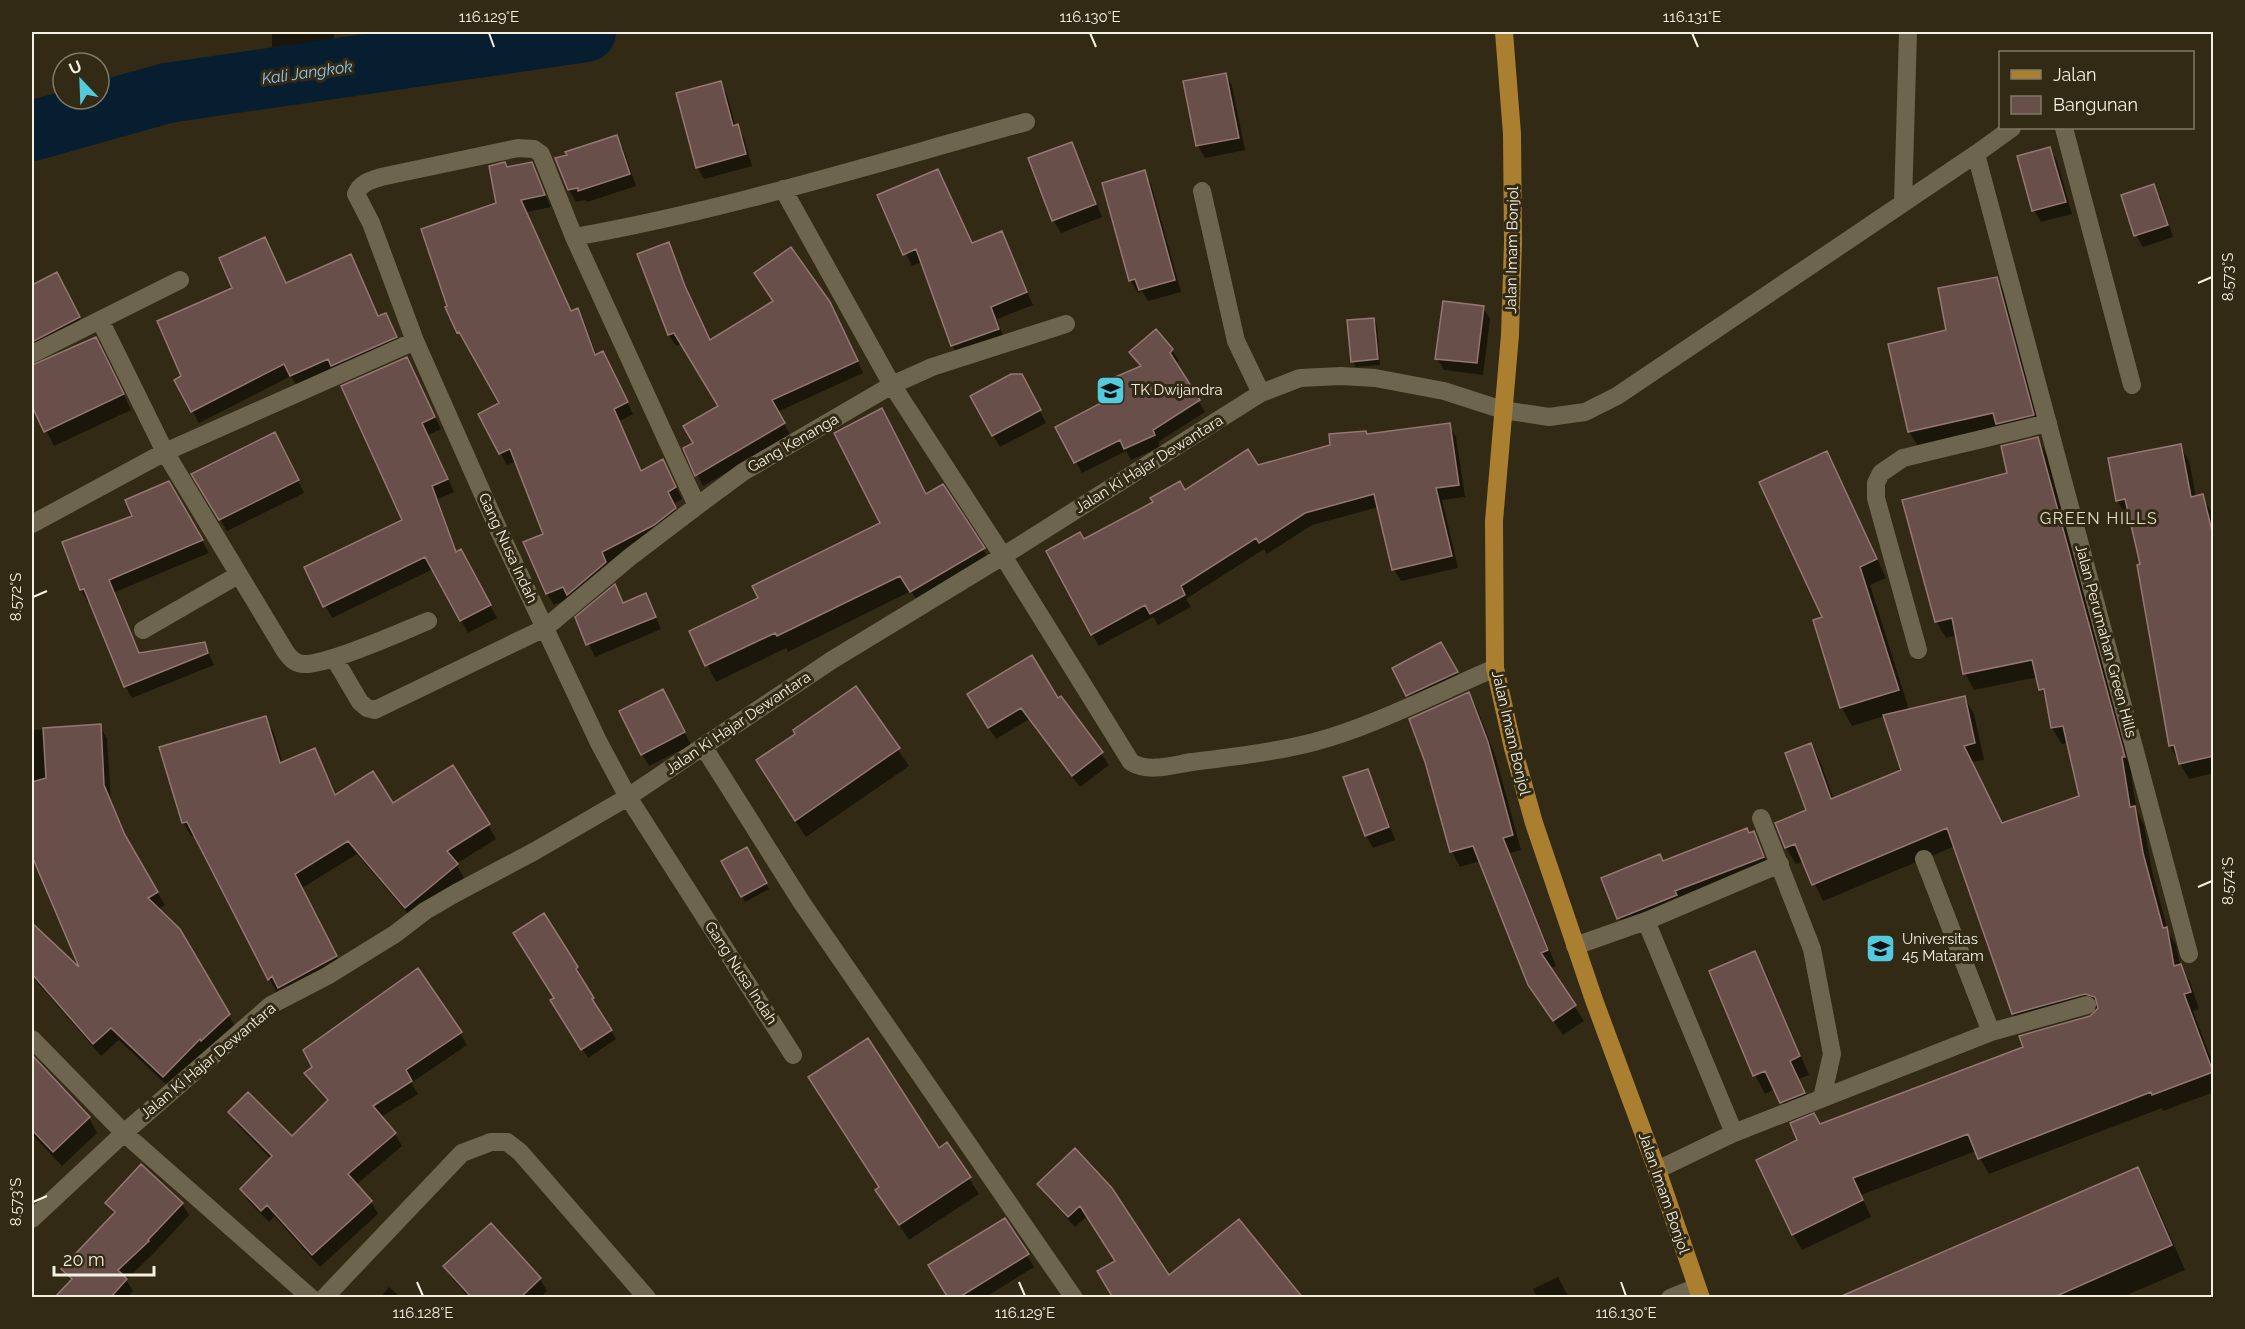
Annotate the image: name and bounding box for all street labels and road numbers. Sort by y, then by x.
street label: Jalan Imam Bonjol [1502,185,1522,314]
street label: Gang Kenanga [744,410,842,476]
street label: Jalan Ki Hajar Dewantara [1072,411,1226,517]
street label: Gang Nusa Indah [475,490,541,606]
street label: Jalan Perumahan Green Hills [2072,542,2140,740]
street label: Jalan Ki Hajar Dewantara [662,668,814,778]
street label: Jalan Imam Bonjol [1488,669,1534,798]
street label: Gang Nusa Indah [701,918,781,1028]
street label: Jalan Ki Hajar Dewantara [137,999,279,1123]
street label: Jalan Imam Bonjol [1635,1130,1694,1257]

